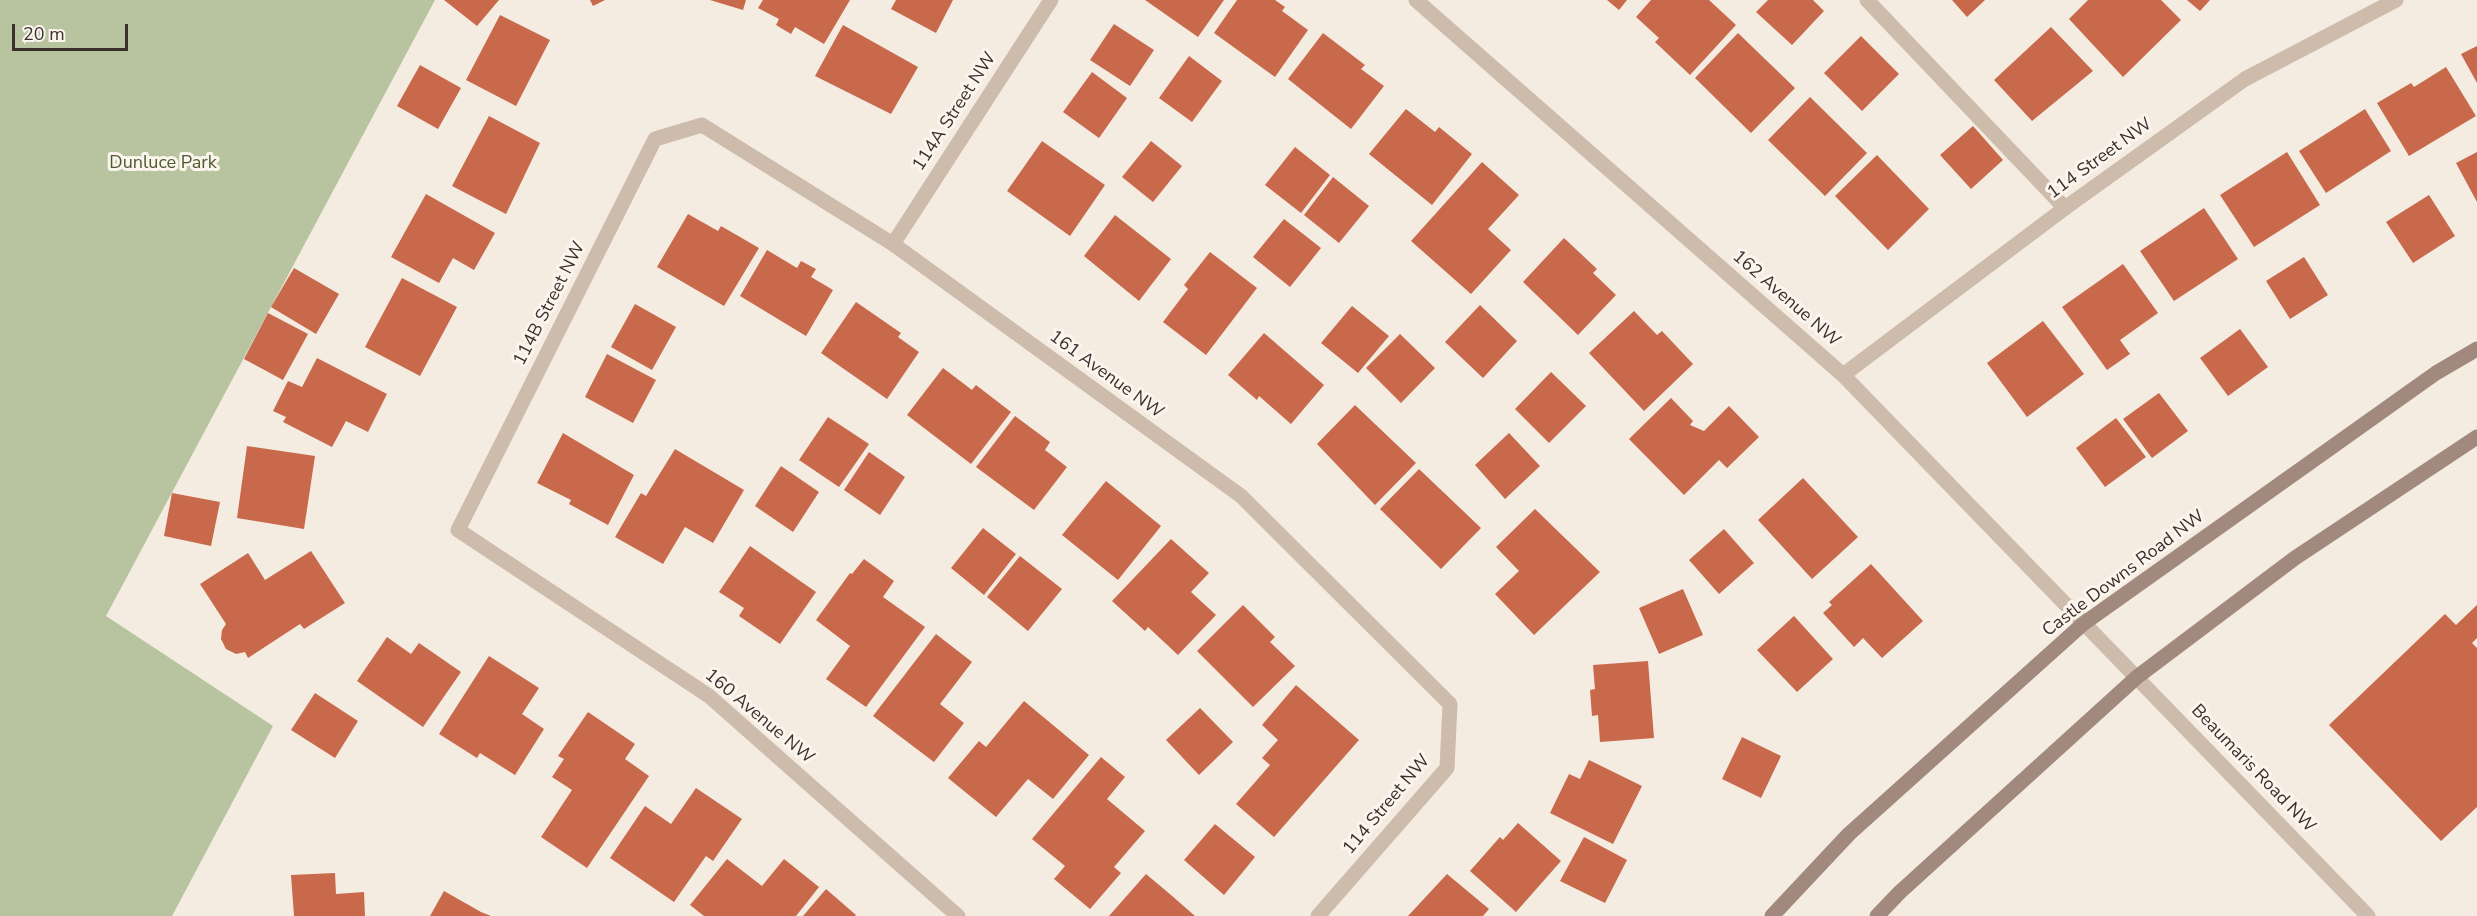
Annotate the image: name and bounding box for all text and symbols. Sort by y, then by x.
scale bar [15,12,130,50]
text: 20 m [23,22,65,46]
street label: 114A Street NW [909,49,1001,175]
street label: 114 Street NW [2044,114,2156,204]
park label: Dunluce Park [109,153,217,175]
street label: 114B Street NW [509,238,591,370]
street label: 162 Avenue NW [1728,246,1844,352]
street label: 161 Avenue NW [1045,326,1167,424]
street label: Castle Downs Road NW [2039,506,2209,642]
street label: 160 Avenue NW [700,665,818,769]
street label: Beaumaris Road NW [2186,700,2320,838]
street label: 114 Street NW [1339,751,1435,859]

